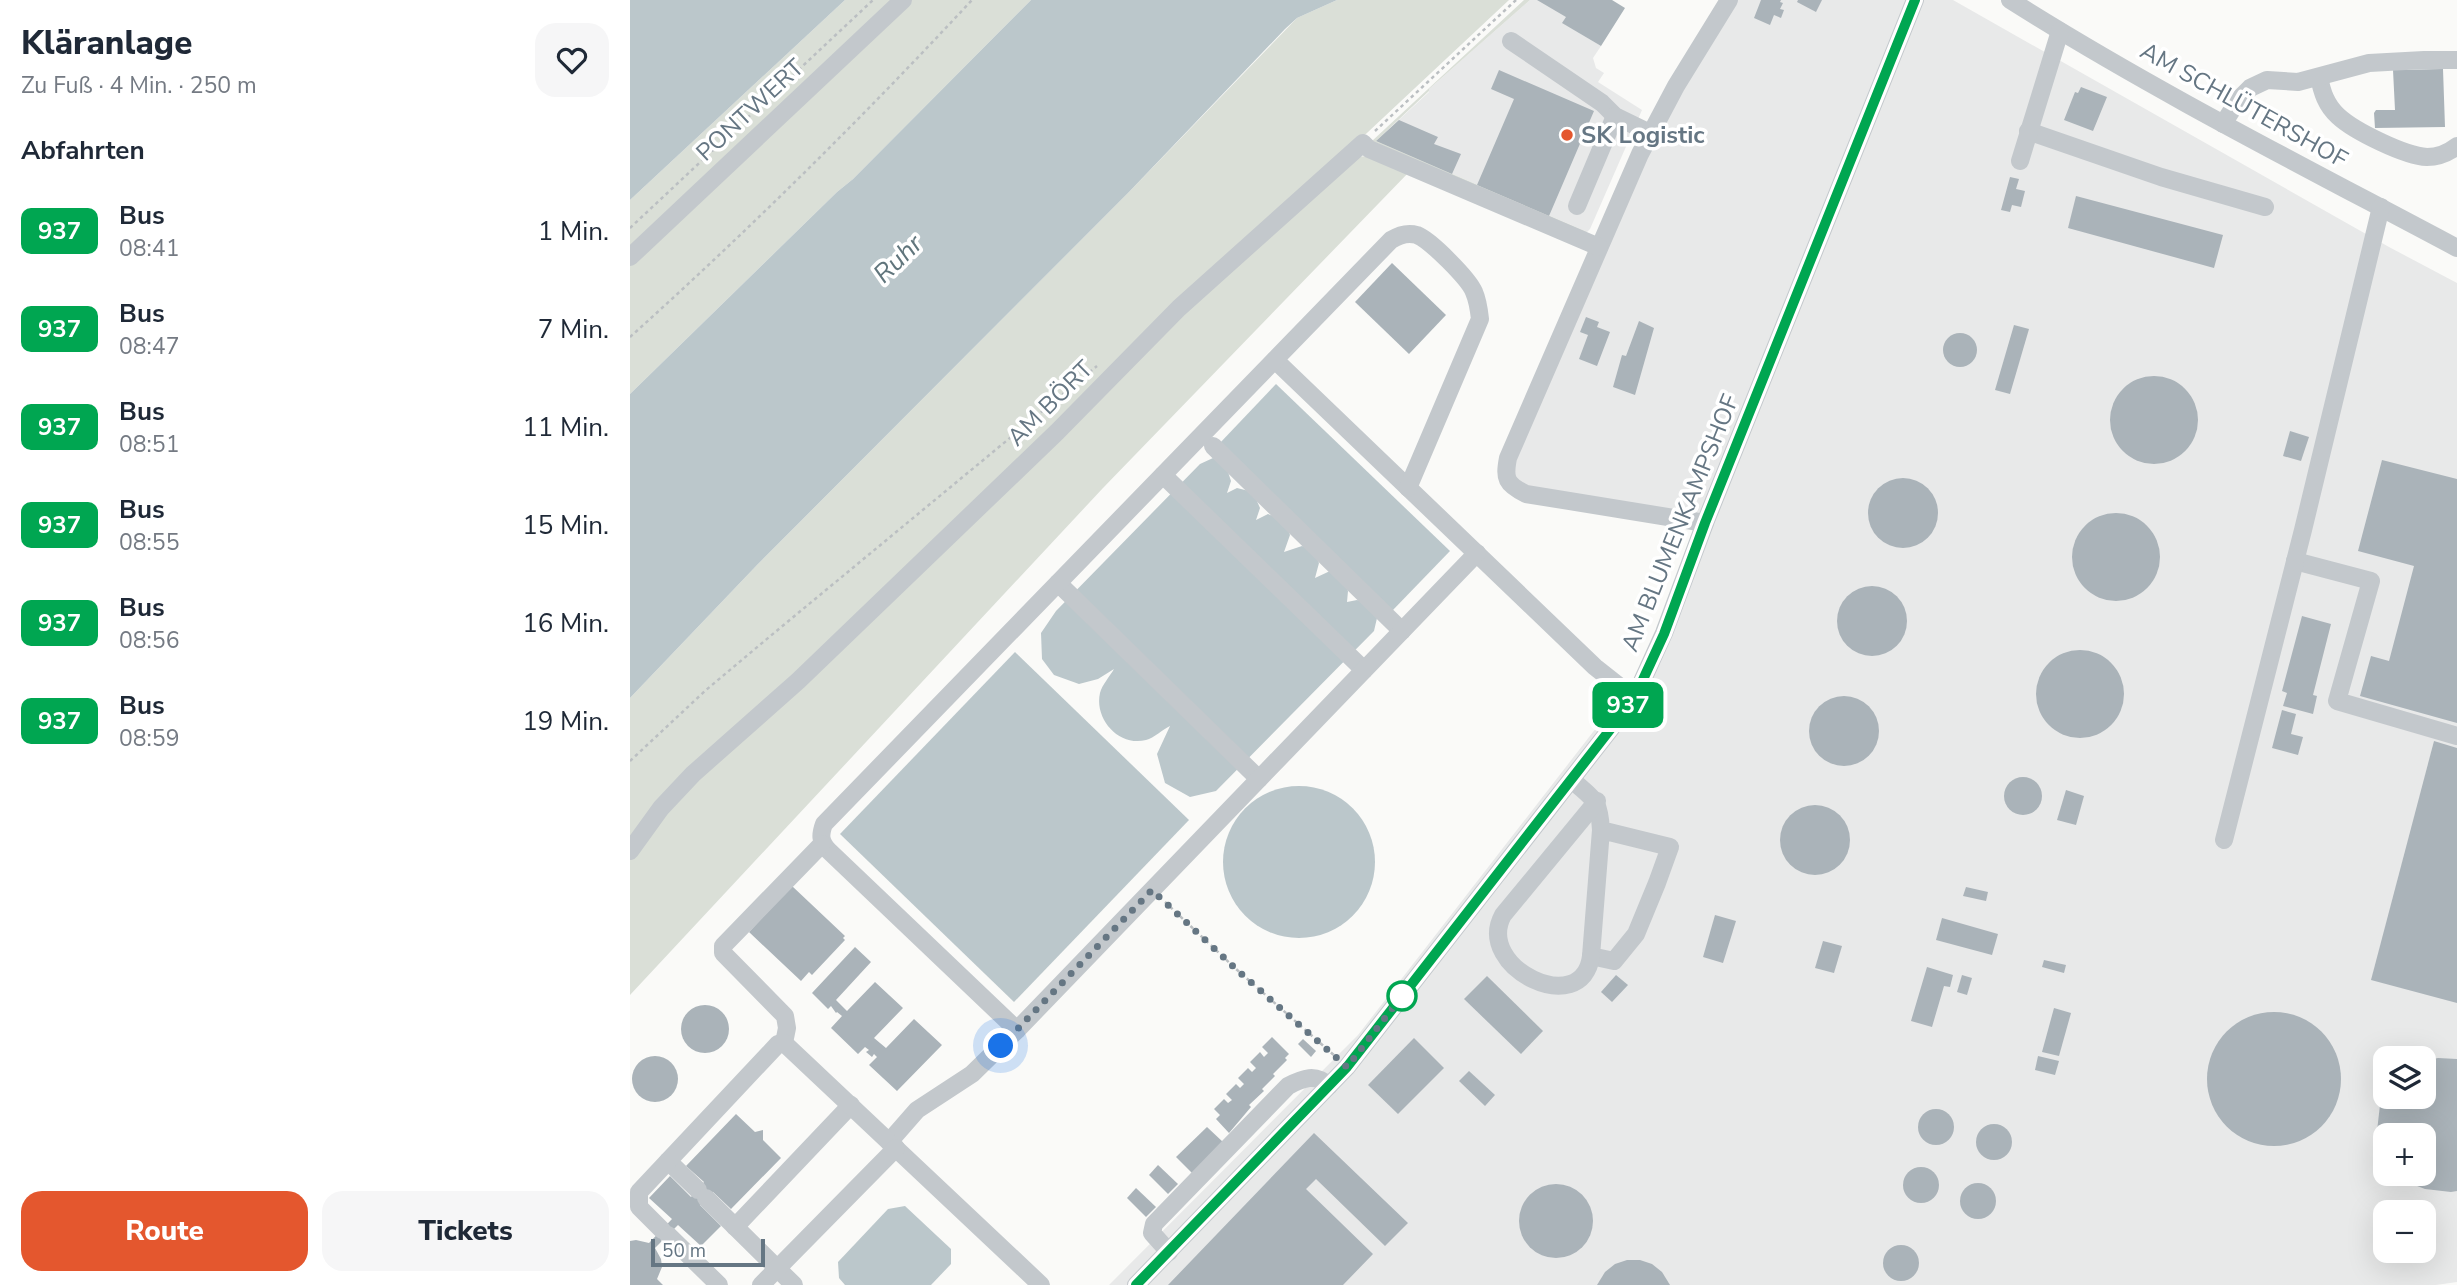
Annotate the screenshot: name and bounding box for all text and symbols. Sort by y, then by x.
text: Kläranlage [21,21,192,66]
button: heart [535,23,609,97]
street label: AM SCHLÜTERSHOF [2135,35,2353,175]
street label: PONTWERT [689,51,811,168]
text: Zu Fuß · 4 Min. · 250 m [21,70,257,101]
place label: SK Logistic [1581,119,1705,151]
marker: SK Logistic [1559,127,1575,143]
text: Abfahrten [21,133,145,168]
text: Bus [119,198,165,233]
text: 1 Min. [538,214,609,249]
text: 937 [38,215,81,247]
water label: Ruhr [866,226,931,291]
text: 08:41 [119,233,179,264]
text: Bus [119,296,165,331]
text: 7 Min. [538,312,609,347]
text: 937 [38,313,81,345]
text: 08:47 [119,331,179,362]
street label: AM BÖRT [1000,353,1100,453]
street label: AM BLUMENKAMPSHOF [1614,390,1746,656]
text: Bus [119,394,165,429]
text: 11 Min. [522,410,609,445]
text: 937 [38,411,81,443]
text: 08:51 [119,429,179,460]
text: Bus [119,492,165,527]
text: 15 Min. [522,508,609,543]
text: 937 [38,509,81,541]
text: 08:55 [119,527,179,558]
text: Bus [119,590,165,625]
text: 16 Min. [522,606,609,641]
text: 937 [38,607,81,639]
text: 08:56 [119,625,179,656]
line badge: 937 [1588,682,1668,728]
text: Bus [119,688,165,723]
text: 937 [1606,689,1650,721]
text: 19 Min. [522,704,609,739]
text: 937 [38,705,81,737]
text: 08:59 [119,723,179,754]
unlabelled marker [1387,981,1417,1011]
your location [983,1028,1018,1063]
map controls [2373,1046,2436,1263]
button: layers [2373,1046,2436,1109]
button: + [2373,1123,2436,1186]
button: Route [21,1191,308,1271]
button: Tickets [322,1191,609,1271]
button: − [2373,1200,2436,1263]
scale bar [651,1236,765,1268]
text: 50 m [662,1238,706,1264]

